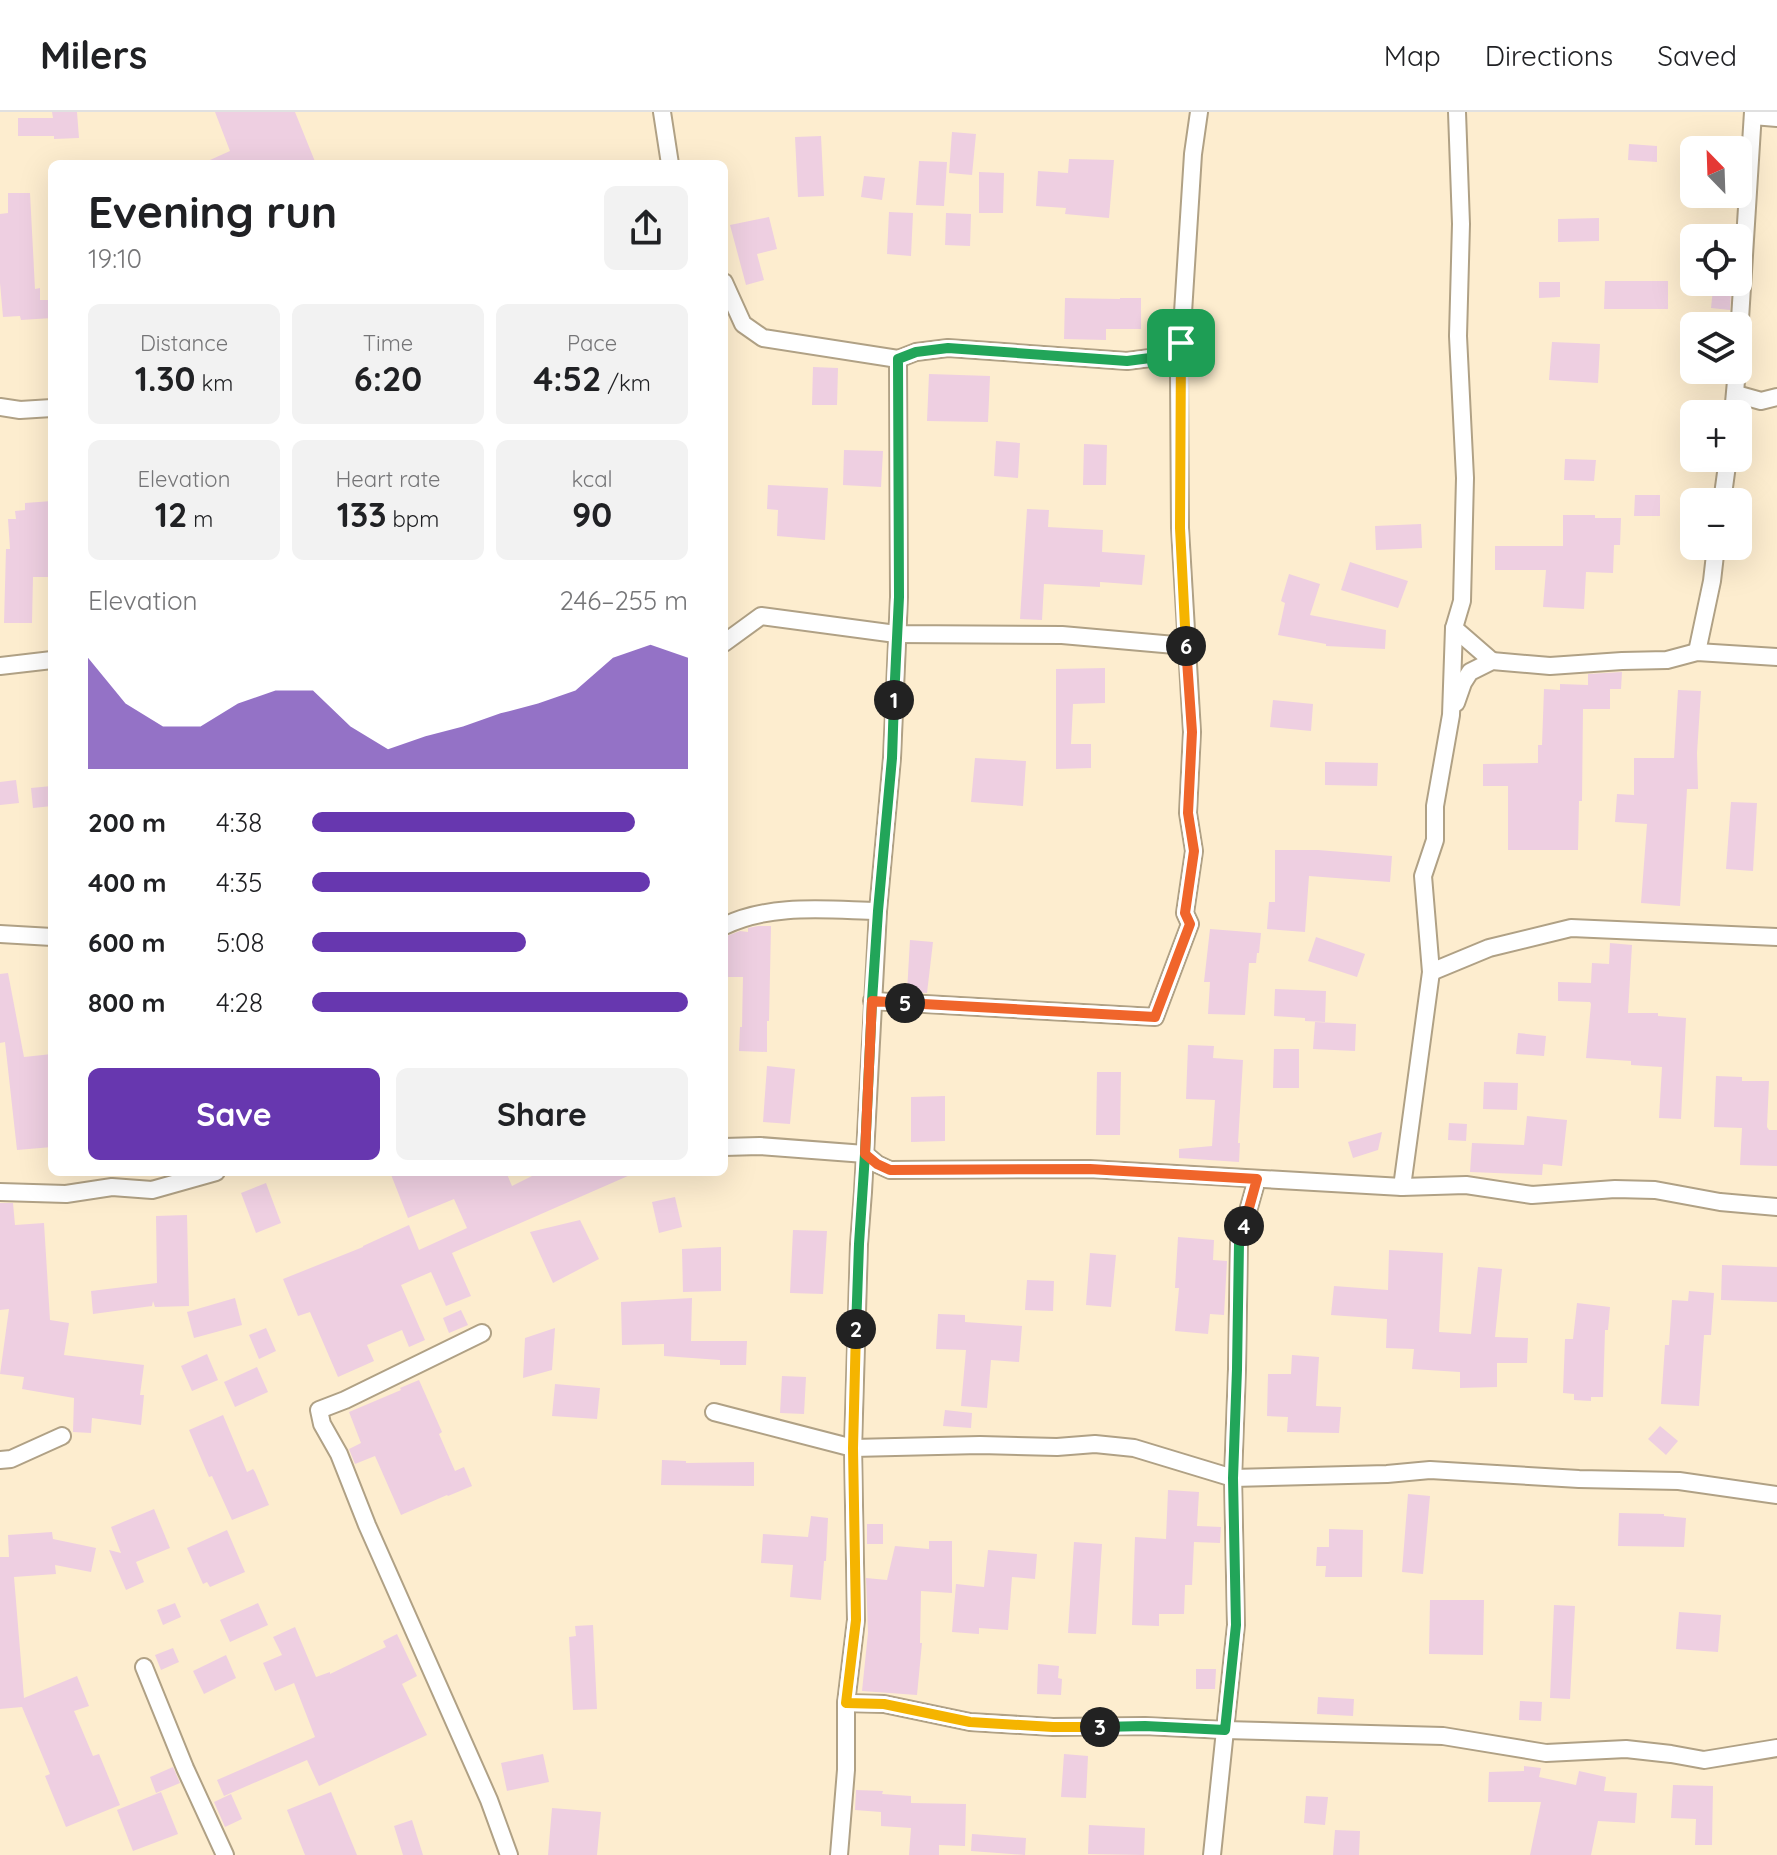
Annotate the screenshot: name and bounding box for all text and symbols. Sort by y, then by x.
text: Milers [40,31,147,79]
text: Map [1384,38,1441,73]
text: Directions [1485,38,1613,73]
text: Saved [1657,38,1737,73]
north arrow [1680,136,1752,208]
map controls [1680,136,1752,560]
text: Evening run [88,184,337,239]
button: share [604,186,688,270]
button: locate [1680,224,1752,296]
text: 19:10 [88,242,142,275]
pin [1147,309,1215,377]
button: layers [1680,312,1752,384]
icon: arrive [1159,321,1203,365]
text: Distance [140,329,228,357]
text: Time [363,329,413,357]
text: Pace [567,329,617,357]
text: 1.30 [135,357,195,400]
text: 6:20 [354,357,422,400]
text: 4:52 [533,357,601,400]
text: km [195,369,233,397]
text: /km [601,369,651,397]
button: + [1680,400,1752,472]
text: Elevation [138,465,230,493]
text: Heart rate [336,465,440,493]
text: kcal [571,465,613,493]
button: − [1680,488,1752,560]
text: 12 [155,493,187,536]
text: 133 [337,493,387,536]
text: 90 [572,493,612,536]
text: m [187,505,213,533]
text: bpm [387,505,439,533]
text: Elevation [88,584,198,617]
text: 246–255 m [559,584,688,617]
pin: 6 [1166,626,1206,666]
text: 6 [1180,632,1192,660]
pin: 1 [874,680,914,720]
text: 1 [890,686,898,714]
text: 200 m [88,806,166,839]
text: 4:38 [216,806,262,839]
text: 400 m [88,866,166,899]
text: 4:35 [216,866,262,899]
text: 600 m [88,926,166,959]
text: 5:08 [216,926,265,959]
pin: 5 [885,983,925,1023]
text: 800 m [88,986,165,1019]
text: 4:28 [216,986,263,1019]
text: 5 [899,989,911,1017]
button: Save [88,1068,380,1160]
button: Share [396,1068,688,1160]
pin: 4 [1224,1206,1264,1246]
text: 4 [1238,1212,1250,1240]
pin: 2 [836,1309,876,1349]
text: 2 [850,1315,862,1343]
pin: 3 [1080,1707,1120,1747]
text: 3 [1094,1713,1106,1741]

